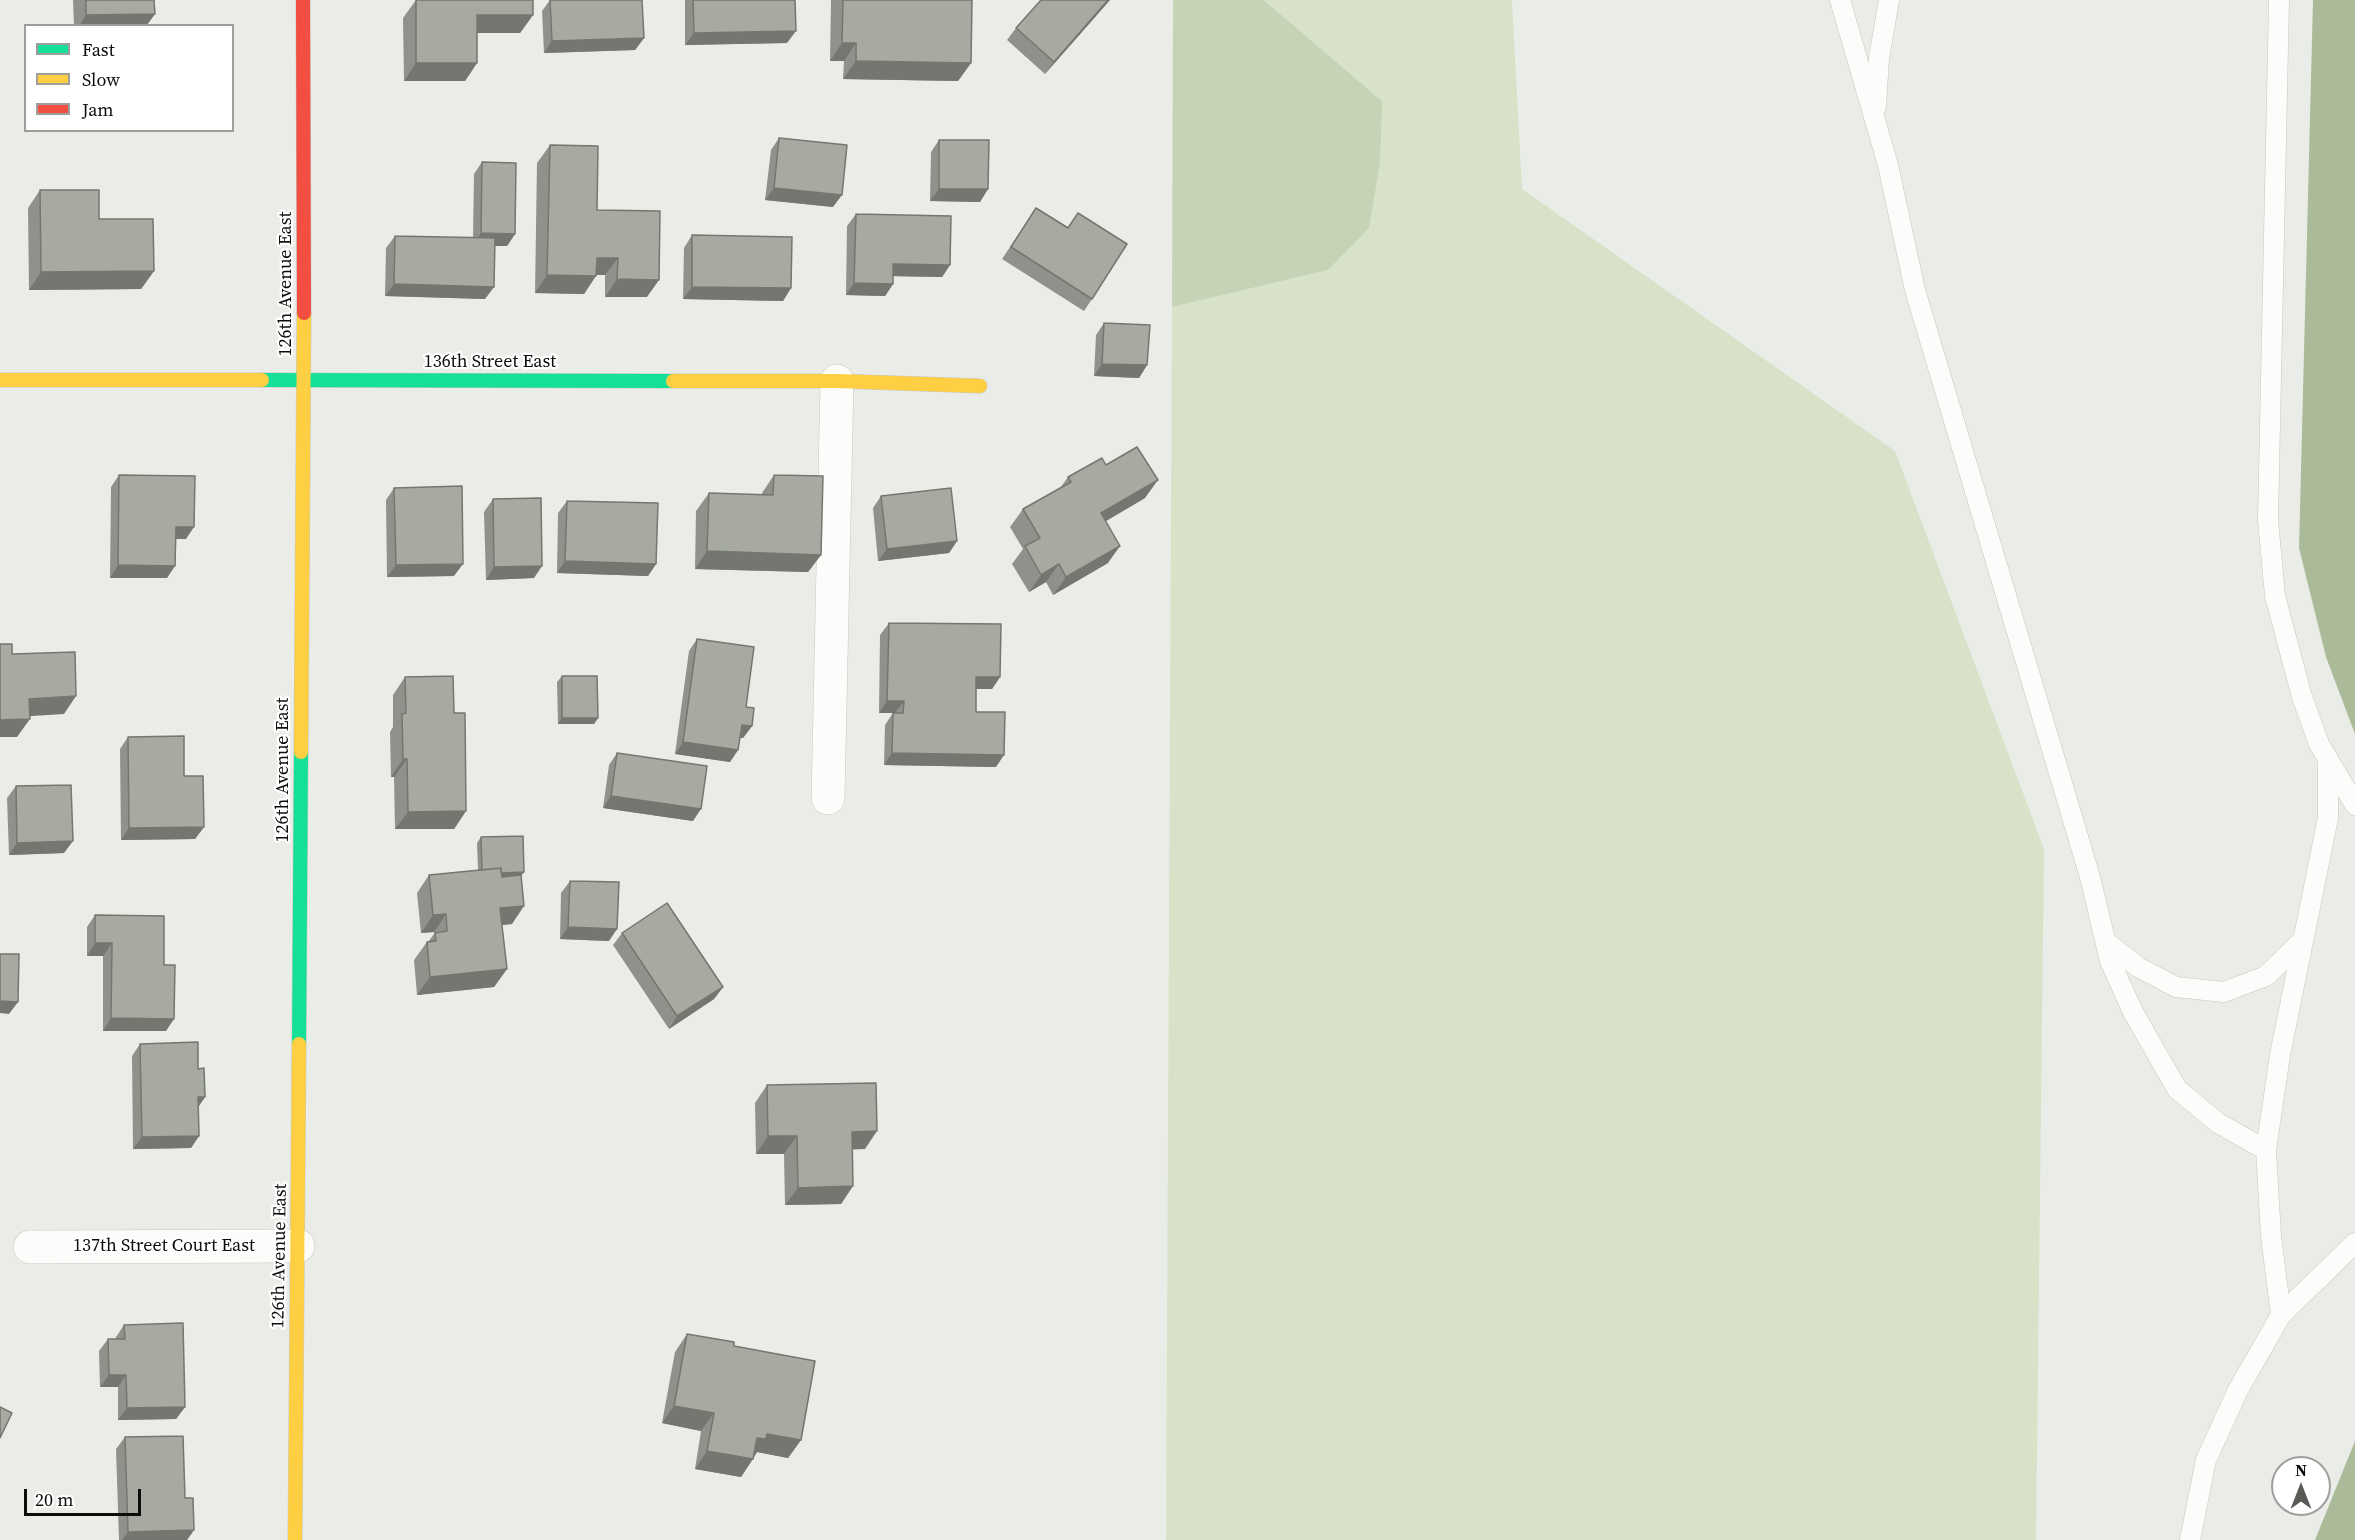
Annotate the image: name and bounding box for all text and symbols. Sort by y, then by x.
legend [24,24,234,132]
text: Fast [82,37,115,62]
text: Slow [82,67,120,92]
text: Jam [82,97,114,122]
street label: 126th Avenue East [275,212,297,356]
street label: 136th Street East [424,351,556,373]
street label: 126th Avenue East [272,698,294,842]
street label: 126th Avenue East [268,1183,292,1329]
street label: 137th Street Court East [73,1235,255,1257]
north arrow [2271,1456,2331,1516]
text: N [2295,1459,2307,1481]
scale bar [27,1477,144,1515]
text: 20 m [35,1487,73,1512]

